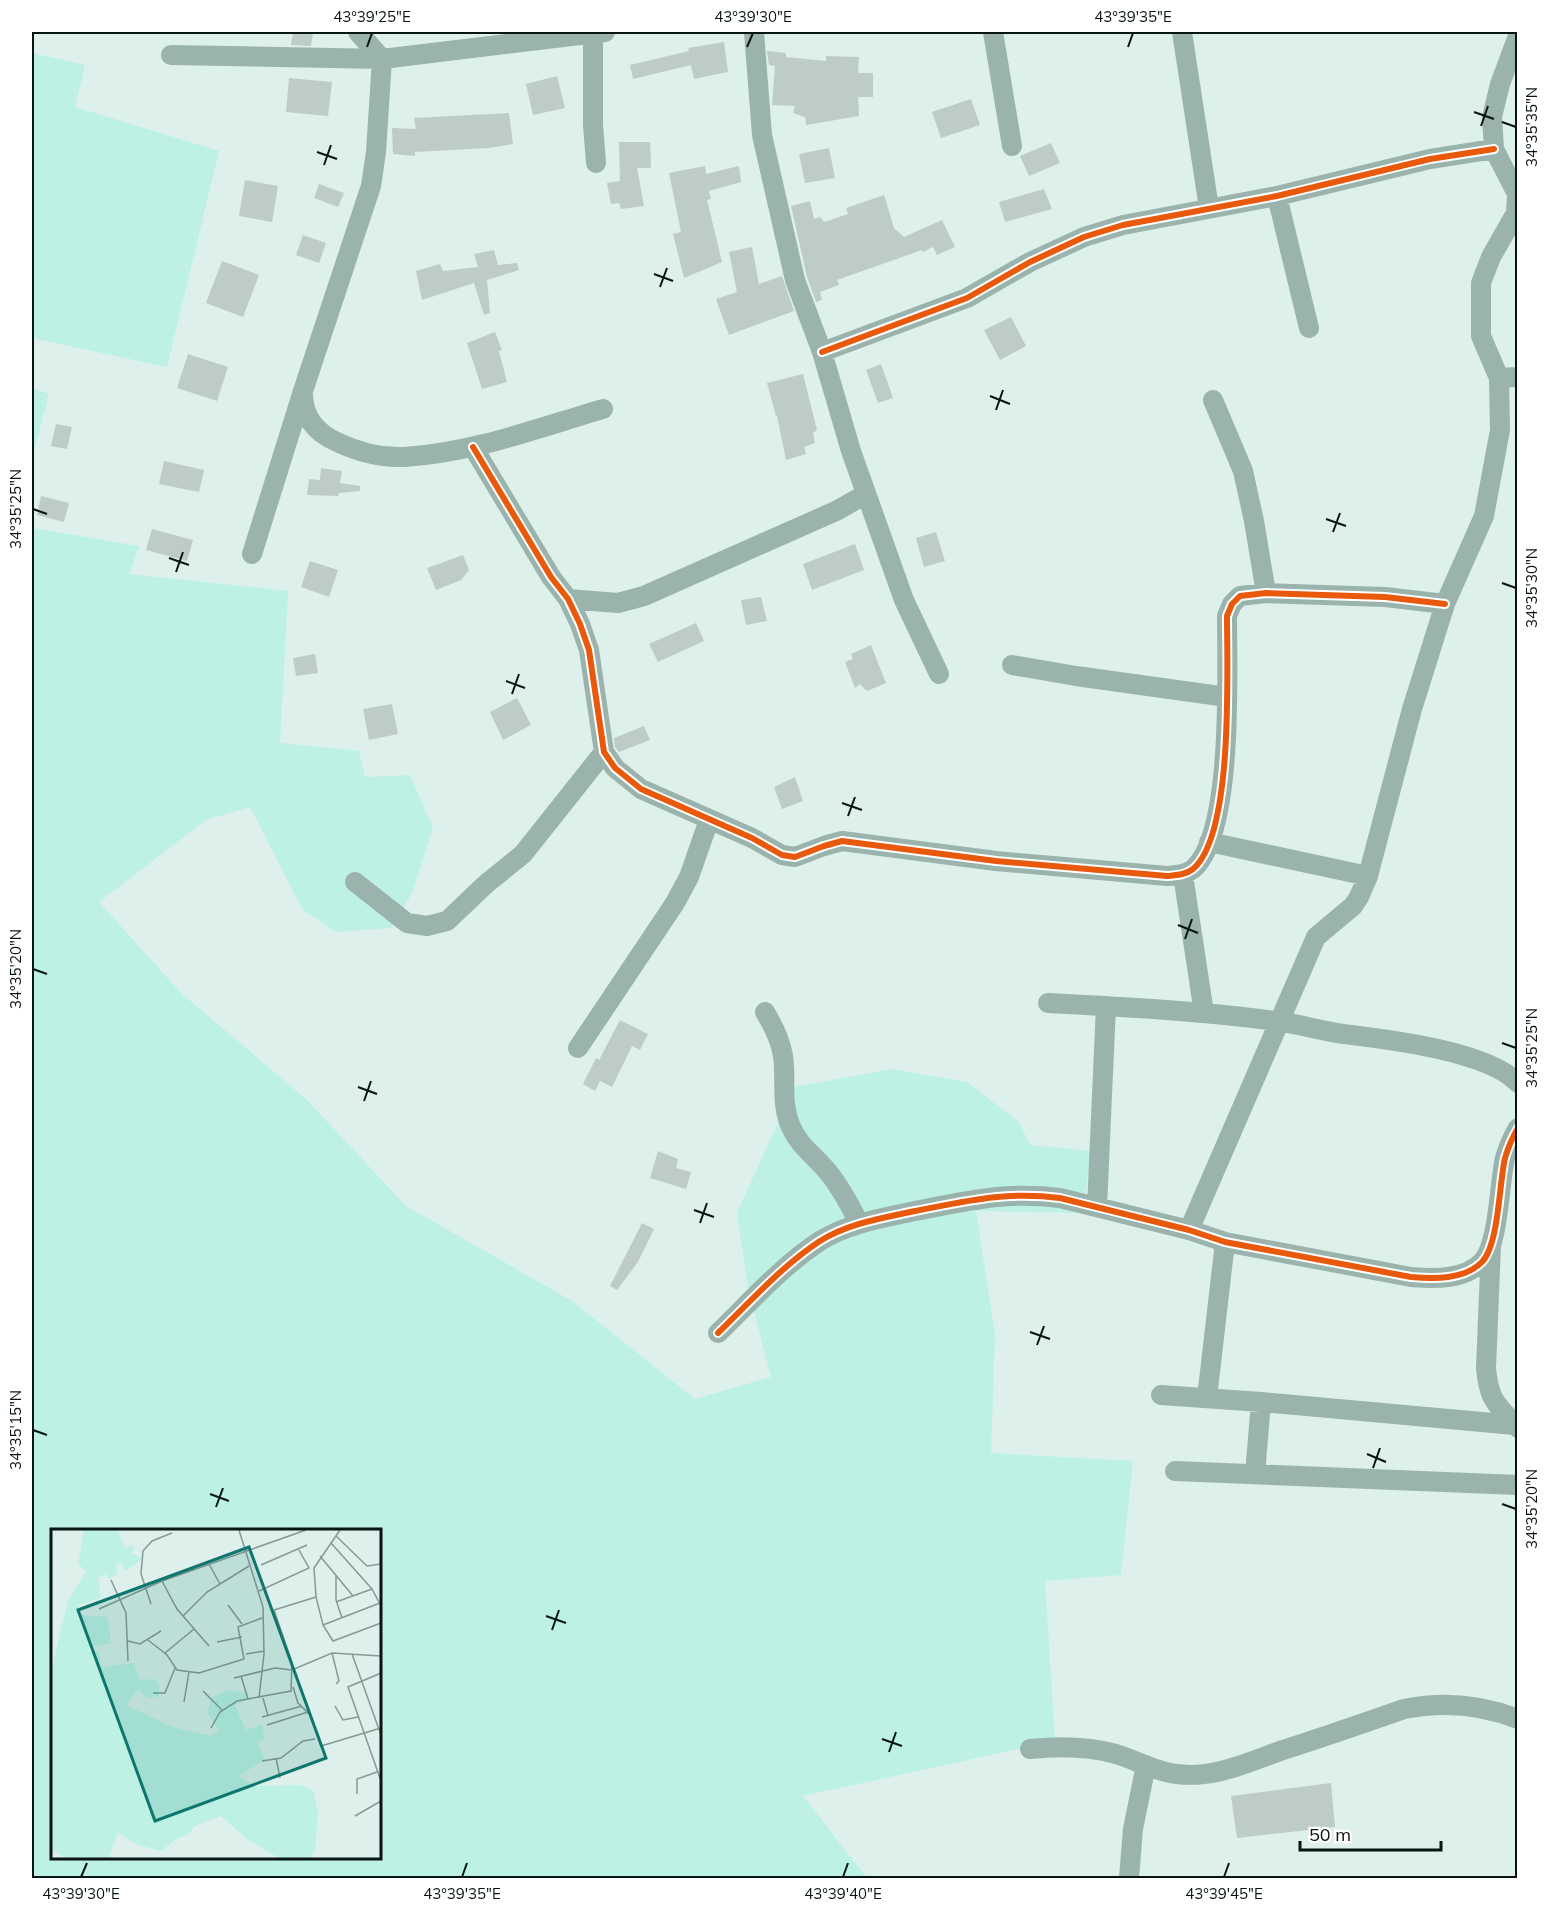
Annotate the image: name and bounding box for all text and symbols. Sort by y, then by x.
text: 43°39'25"E [333,7,411,26]
text: 43°39'30"E [714,7,792,26]
text: 43°39'35"E [1094,7,1172,26]
text: 34°35'35"N [1522,87,1541,167]
text: 34°35'25"N [6,469,25,549]
text: 34°35'30"N [1522,548,1541,628]
text: 34°35'20"N [6,929,25,1009]
text: 34°35'25"N [1522,1008,1541,1088]
text: 34°35'15"N [6,1390,25,1470]
text: 34°35'20"N [1522,1469,1541,1549]
inset map [51,1529,381,1859]
scale bar [1300,1814,1441,1852]
text: 50 m [1309,1823,1351,1846]
text: 43°39'30"E [42,1884,120,1903]
text: 43°39'35"E [423,1884,501,1903]
text: 43°39'40"E [804,1884,882,1903]
text: 43°39'45"E [1185,1884,1263,1903]

